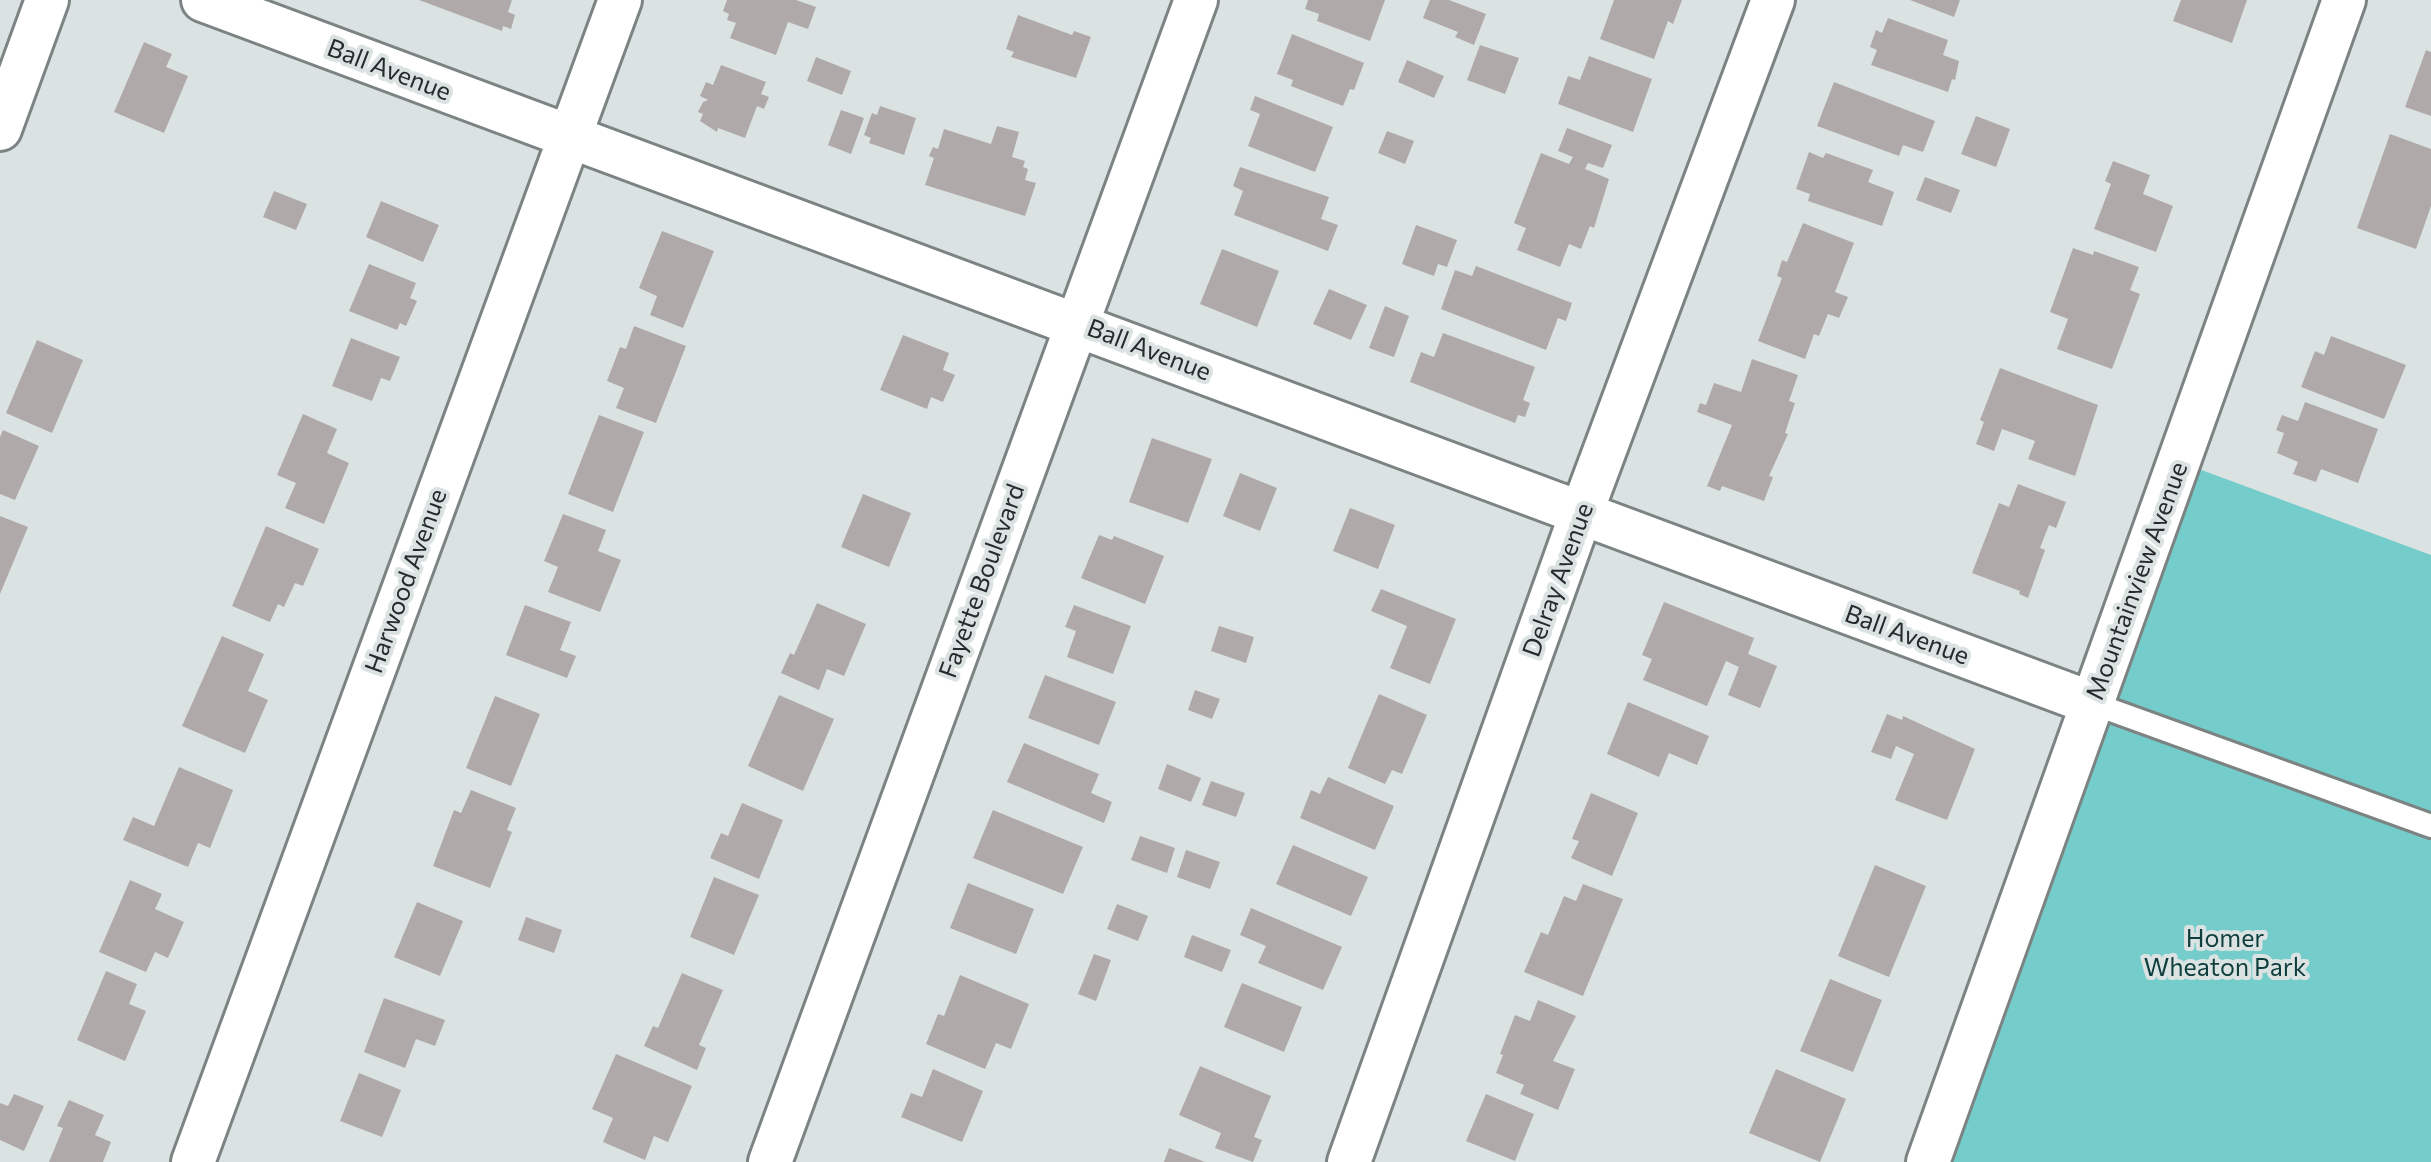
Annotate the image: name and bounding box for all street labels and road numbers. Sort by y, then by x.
street label: Ball Avenue [323,33,455,107]
street label: Ball Avenue [1083,313,1215,387]
street label: Mountainview Avenue [2080,458,2194,704]
street label: Fayette Boulevard [933,480,1031,682]
street label: Harwood Avenue [359,485,453,677]
street label: Delray Avenue [1516,499,1600,661]
street label: Ball Avenue [1841,599,1973,671]

